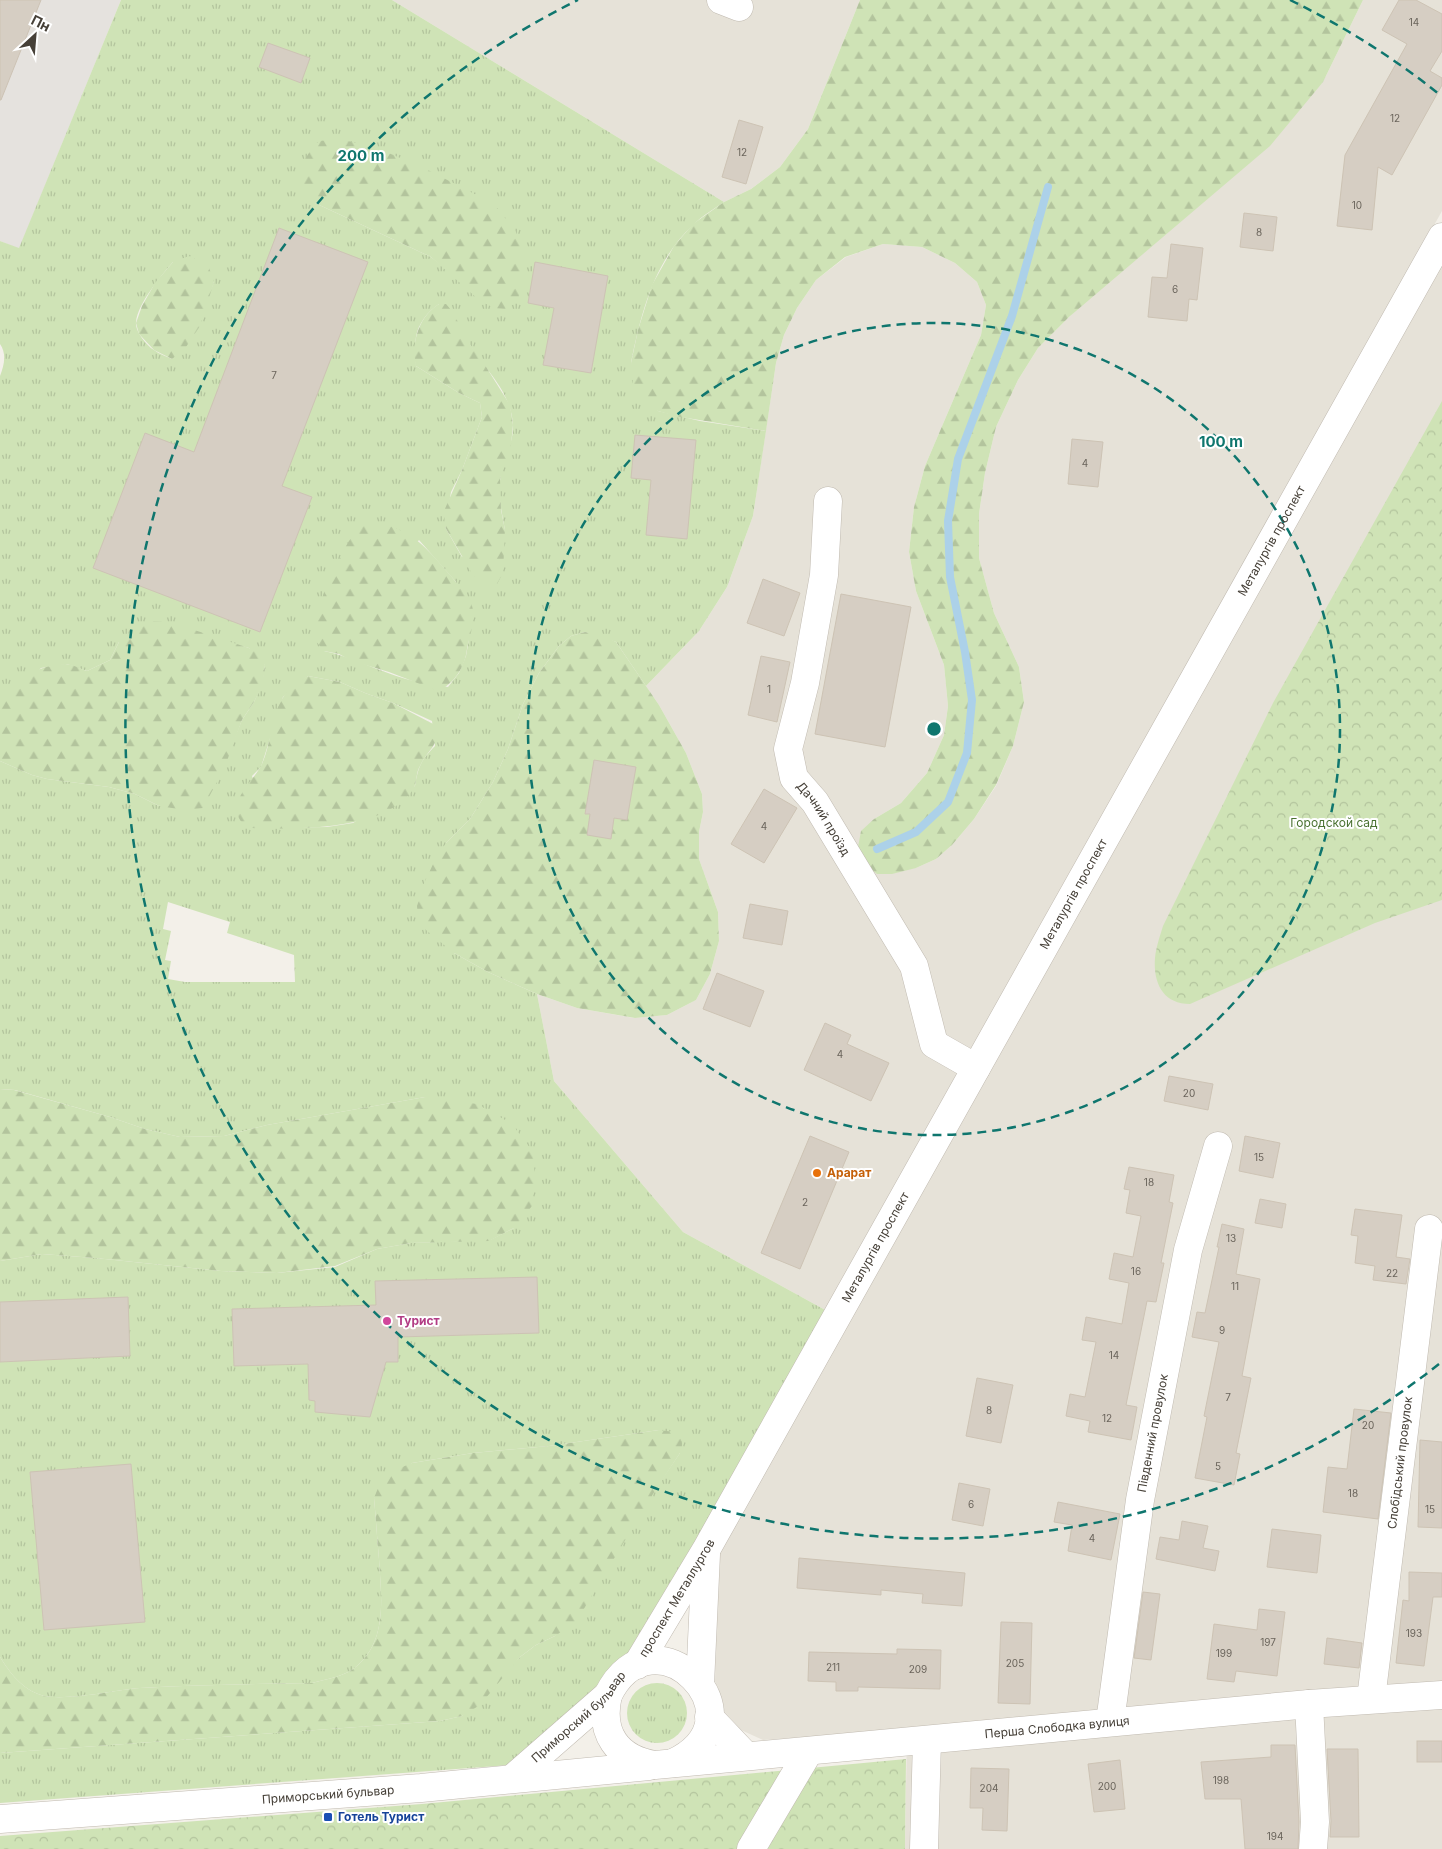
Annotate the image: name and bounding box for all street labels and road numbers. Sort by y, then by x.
street label: Металургів проспект [1234,482,1308,598]
street label: Дачний проїзд [794,778,854,859]
street label: Металургів проспект [1036,836,1110,952]
street label: Металургів проспект [838,1189,912,1305]
street label: Південний провулок [1134,1372,1171,1494]
street label: Слобідський провулок [1384,1395,1415,1530]
street label: проспект Металлургов [636,1536,718,1660]
street label: Приморский бульвар [528,1668,629,1766]
street label: Перша Слободка вулиця [984,1713,1130,1741]
street label: Приморський бульвар [261,1782,395,1807]

